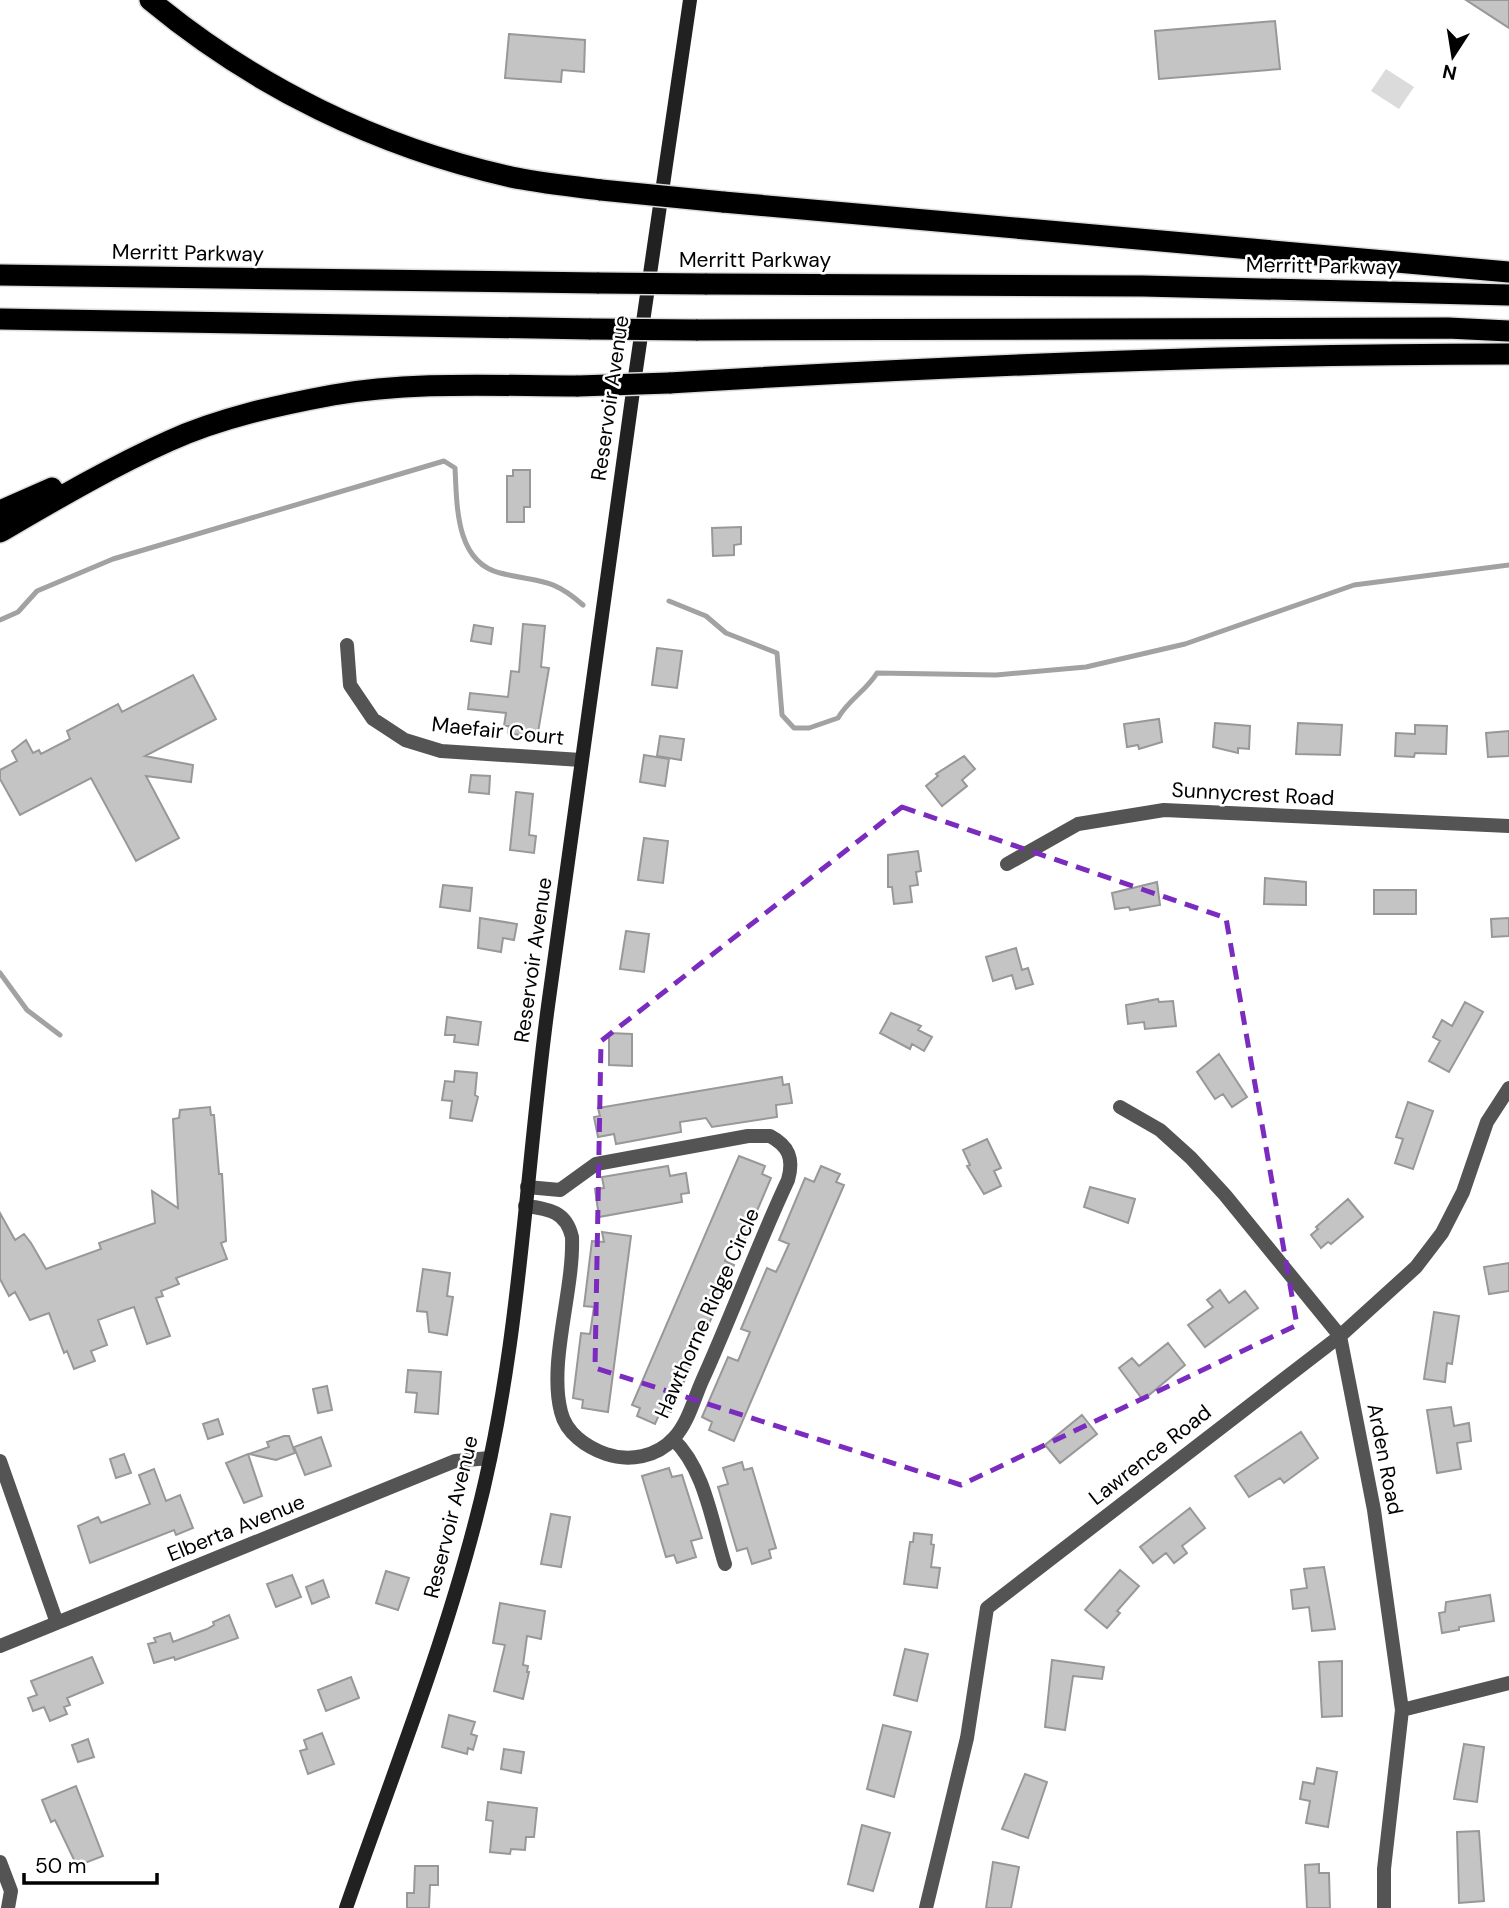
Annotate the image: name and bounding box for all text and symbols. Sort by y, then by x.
north arrow [1418,21,1488,91]
text: N [1440,58,1459,86]
street label: Merritt Parkway [112,238,265,268]
street label: Merritt Parkway [679,246,831,274]
street label: Merritt Parkway [1246,251,1399,281]
street label: Reservoir Avenue [585,313,635,483]
street label: Maefair Court [430,710,566,752]
street label: Sunnycrest Road [1171,776,1335,812]
street label: Reservoir Avenue [508,875,558,1045]
street label: Hawthorne Ridge Circle [648,1203,766,1422]
street label: Lawrence Road [1083,1398,1217,1512]
street label: Arden Road [1360,1401,1410,1517]
street label: Reservoir Avenue [417,1433,485,1601]
street label: Elberta Avenue [163,1488,309,1568]
scale bar [24,1842,158,1886]
text: 50 m [35,1852,86,1880]

